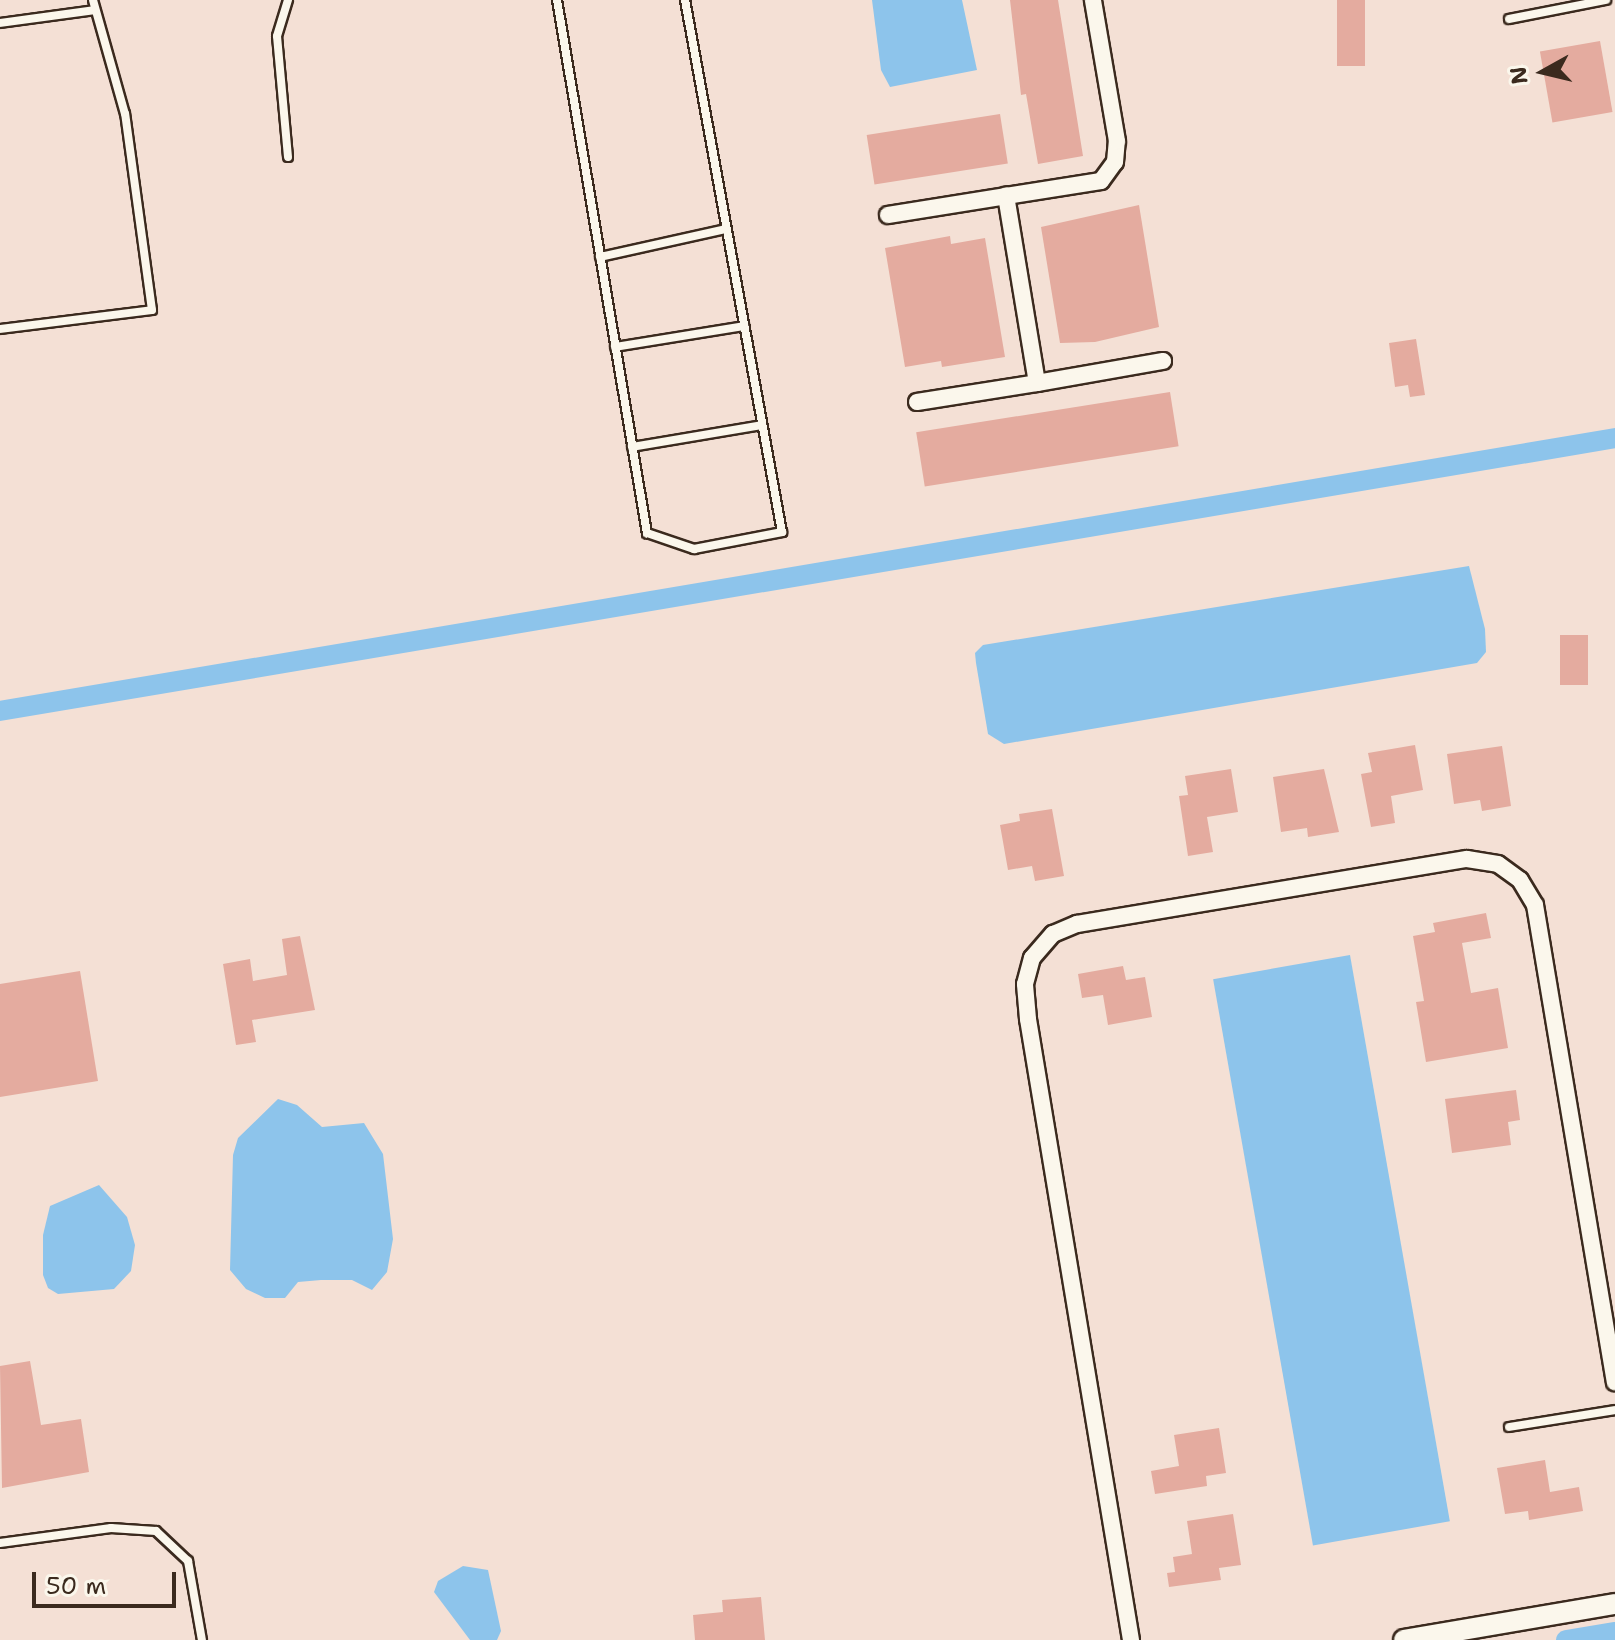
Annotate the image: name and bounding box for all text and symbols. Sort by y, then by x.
north arrow [1503,32,1583,112]
text: N [1503,65,1534,86]
scale bar [36,1556,180,1606]
text: 50 m [46,1570,106,1602]

